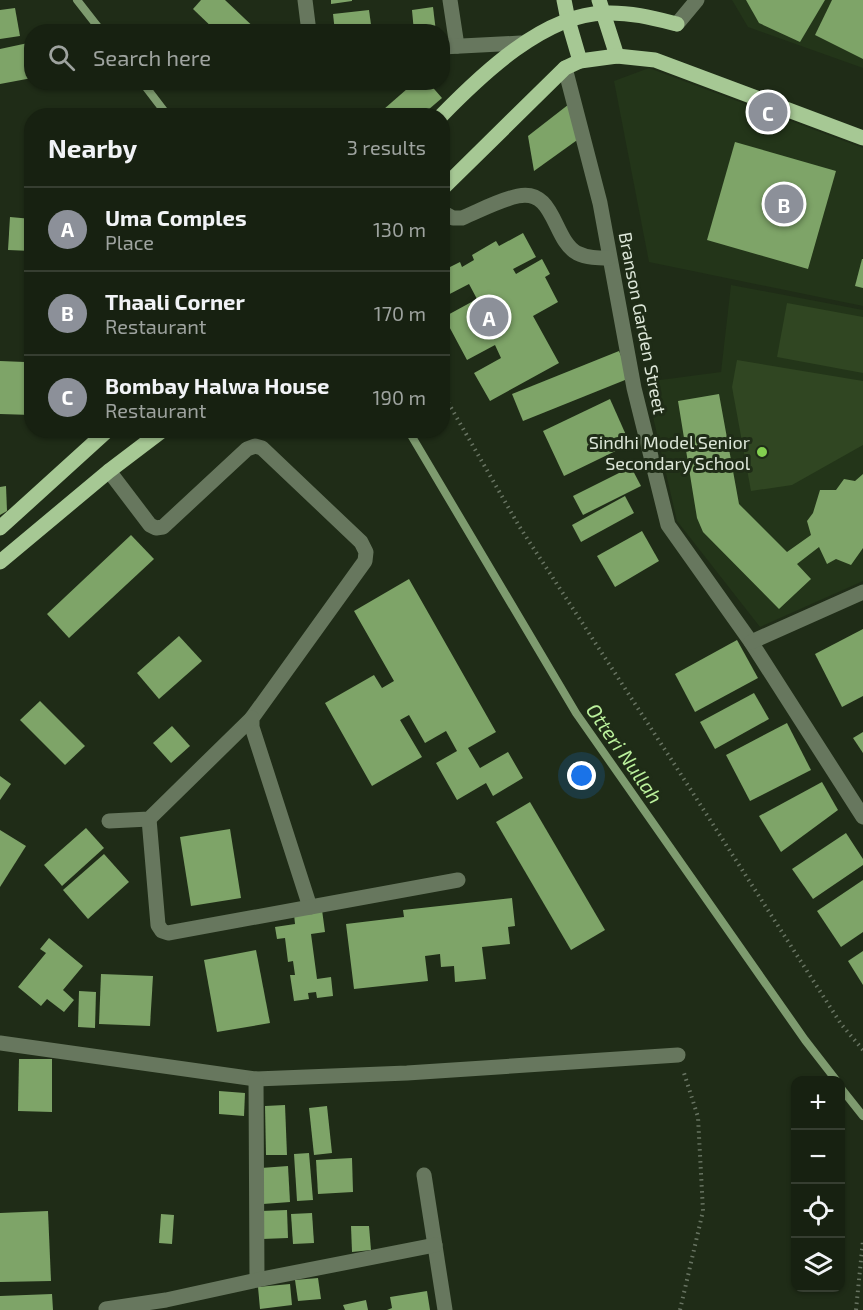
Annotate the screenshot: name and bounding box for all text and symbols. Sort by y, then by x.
search box [24,24,450,90]
icon: search [45,41,78,74]
text: Search here [93,44,211,70]
pin: C [748,90,788,134]
text: Nearby [48,132,137,163]
text: 3 results [347,135,426,159]
pin: B [764,182,804,226]
text: Uma Comples [105,204,247,230]
text: A [61,217,74,241]
text: 130 m [373,217,426,241]
text: Place [105,230,154,254]
street label: Branson Garden Street [615,230,671,416]
text: Thaali Corner [105,288,245,314]
pin: A [470,294,508,340]
text: B [61,301,74,325]
text: 170 m [374,301,426,325]
text: Restaurant [105,314,206,338]
text: Bombay Halwa House [105,372,330,398]
text: C [62,385,73,409]
text: 190 m [373,385,426,409]
text: Restaurant [105,398,206,422]
place label: Sindhi Model Senior Secondary School [589,431,751,474]
marker: Sindhi Model Senior Secondary School [755,445,769,459]
water label: Otteri Nullah [582,698,668,808]
your location [567,761,596,790]
map controls [791,1076,845,1292]
button: + [791,1076,845,1130]
button: − [791,1130,845,1184]
button: locate [791,1184,845,1238]
button: layers [791,1238,845,1292]

